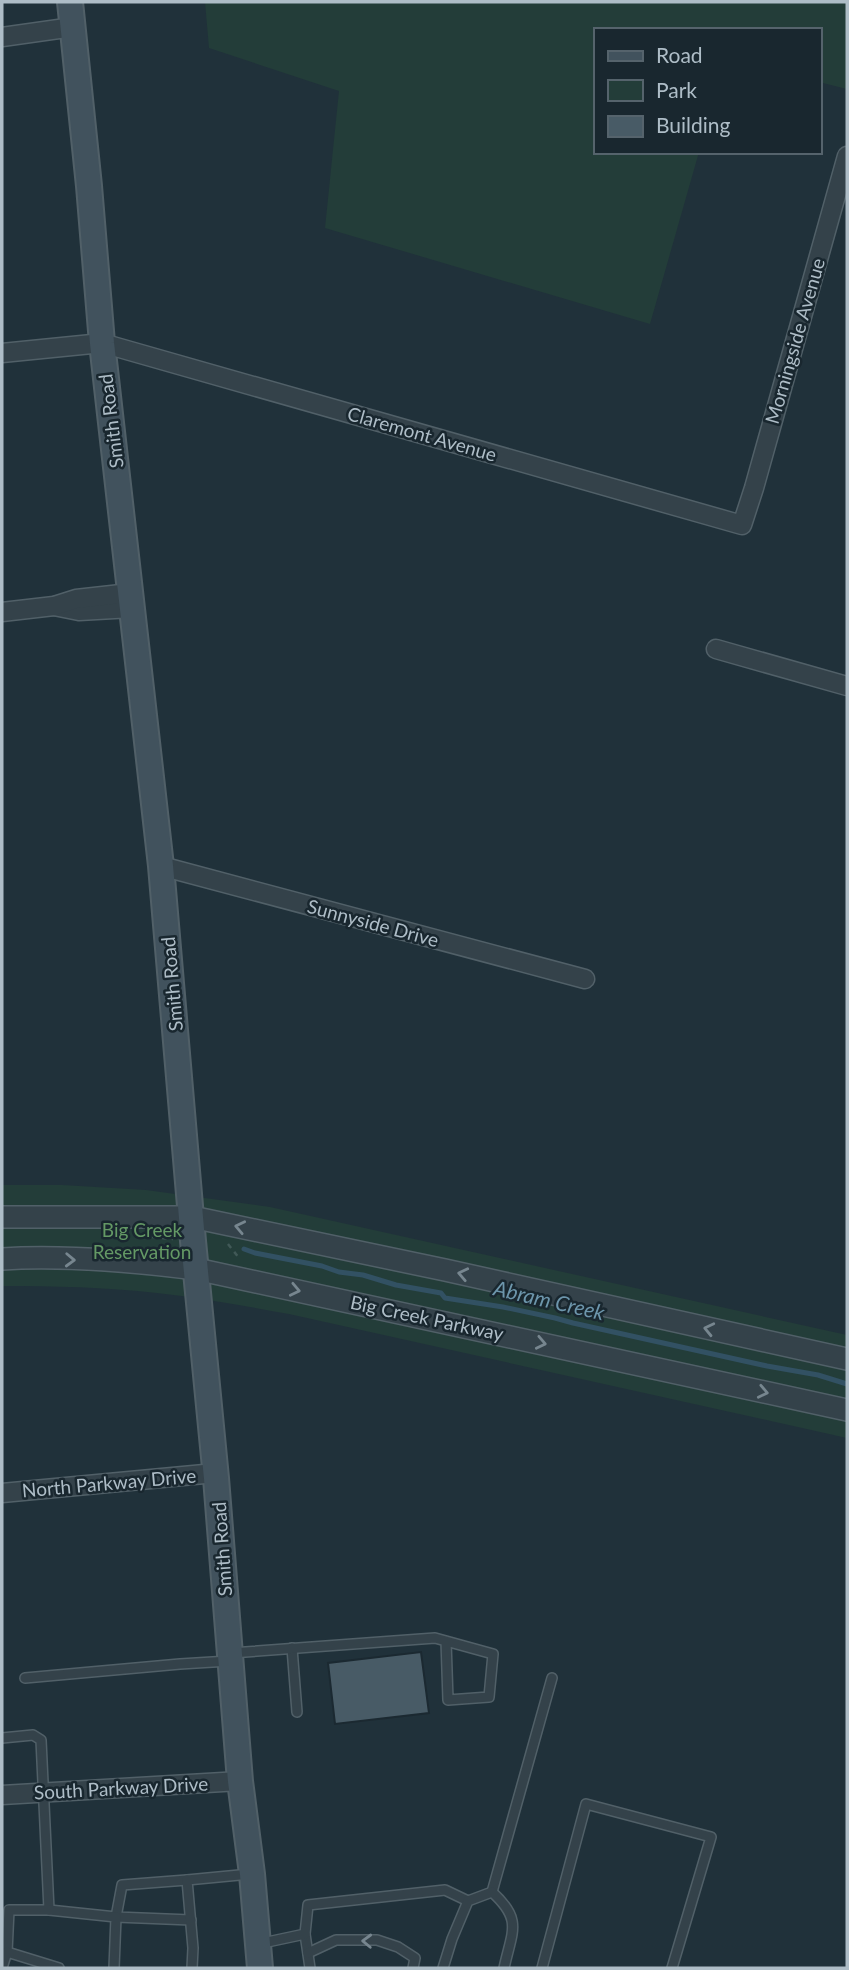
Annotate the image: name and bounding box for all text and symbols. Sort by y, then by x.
legend [594,28,821,154]
text: Road [656,42,703,67]
text: Park [656,77,697,102]
text: Building [656,112,731,137]
street label: Morningside Avenue [760,255,829,426]
street label: Smith Road [93,373,128,469]
street label: Claremont Avenue [345,401,499,466]
street label: Sunnyside Drive [305,894,441,951]
street label: Smith Road [156,936,187,1032]
park label: Big Creek Reservation [93,1218,191,1263]
one-way arrow [234,1221,246,1236]
one-way arrow [65,1252,76,1267]
one-way arrow [457,1267,469,1282]
water label: Abram Creek [491,1274,608,1325]
one-way arrow [289,1281,301,1296]
street label: Big Creek Parkway [348,1290,506,1345]
one-way arrow [703,1323,715,1337]
one-way arrow [535,1334,547,1349]
one-way arrow [757,1383,769,1398]
street label: North Parkway Drive [21,1463,197,1502]
street label: Smith Road [207,1501,236,1597]
street label: South Parkway Drive [33,1771,209,1804]
one-way arrow [361,1933,372,1948]

